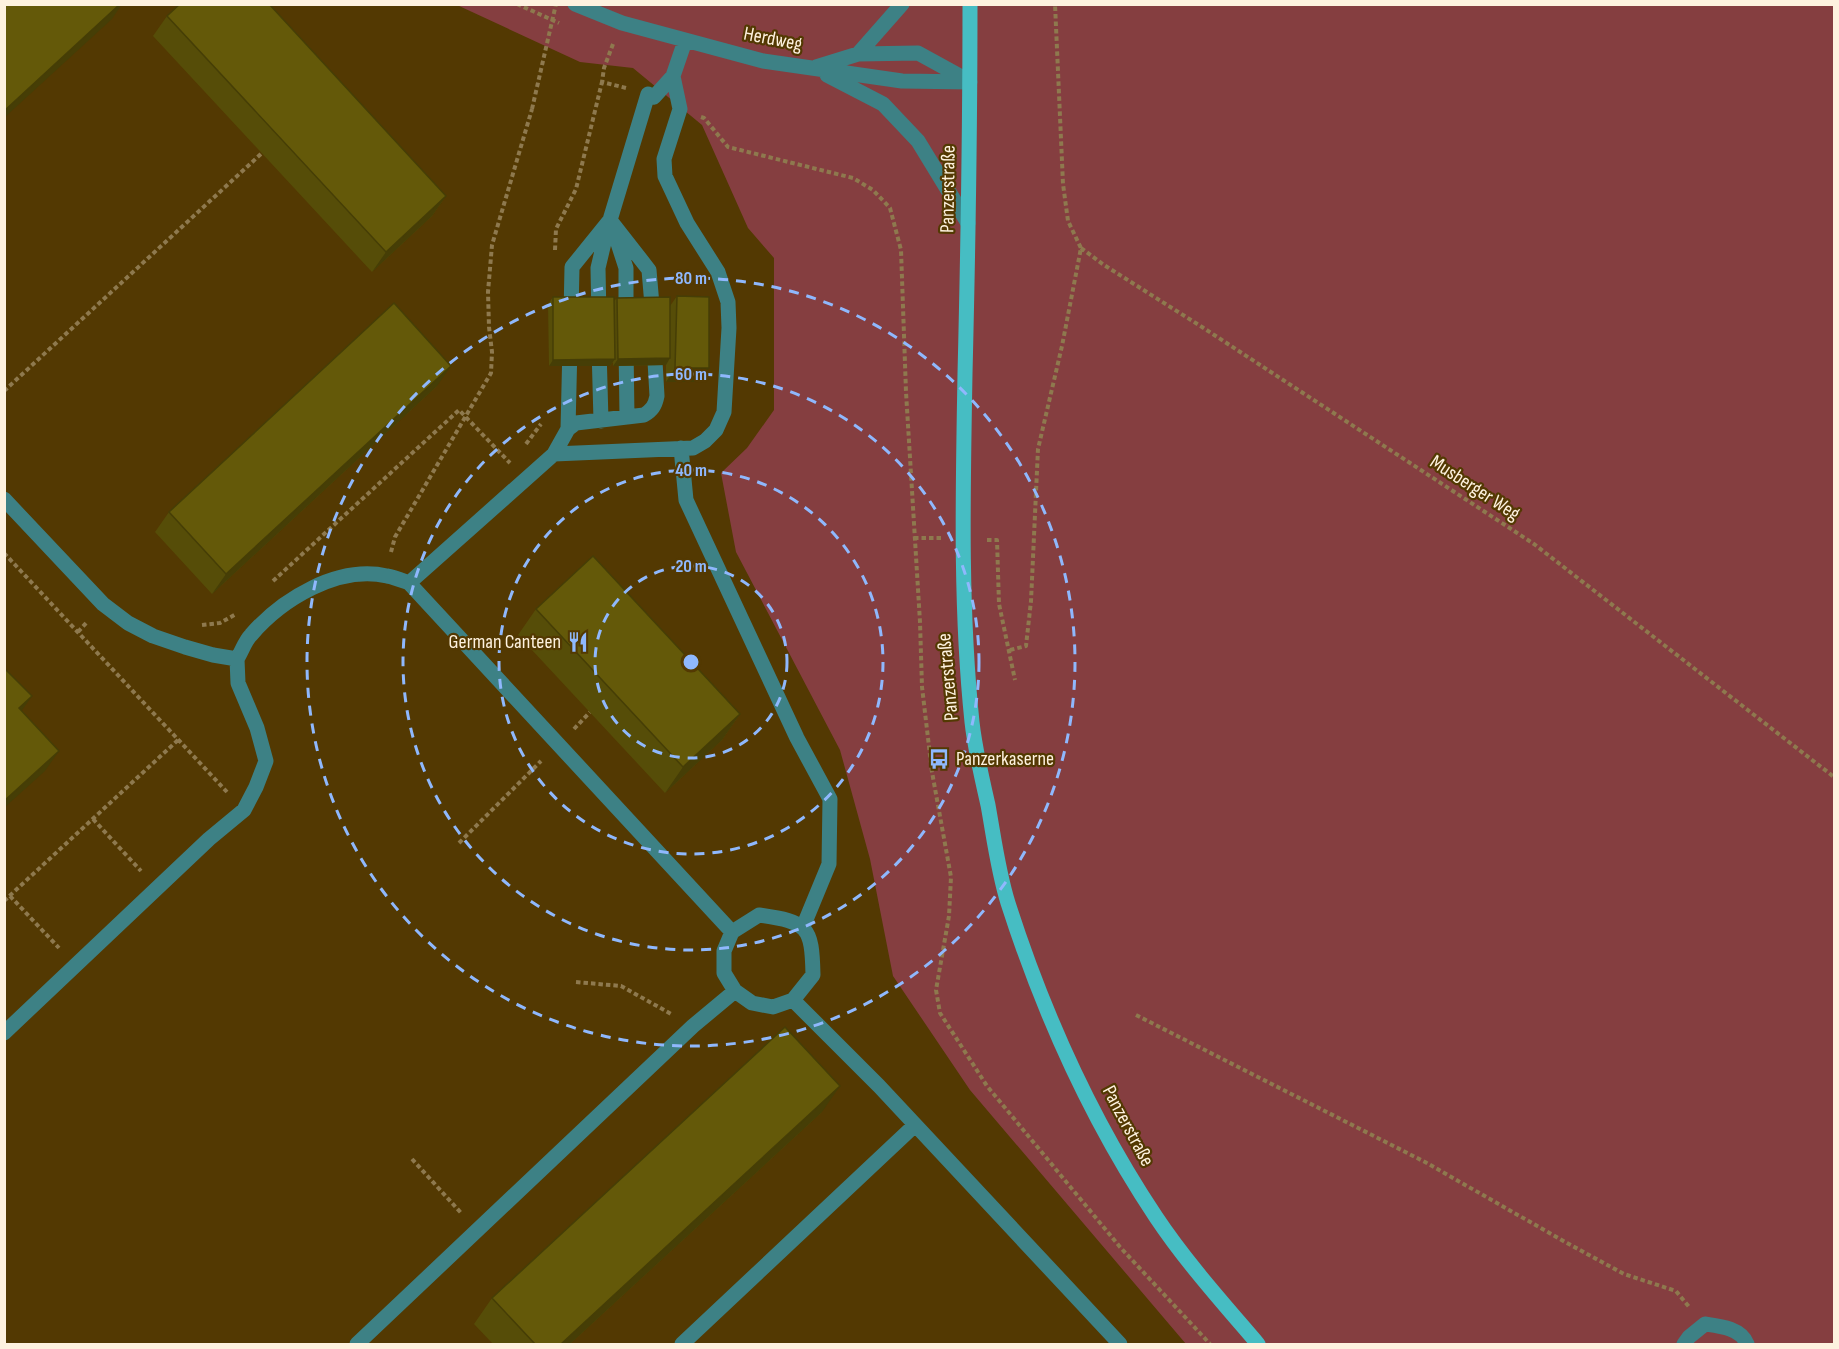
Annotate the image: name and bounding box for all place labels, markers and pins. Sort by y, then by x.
place label: German Canteen [449,630,561,654]
restaurant icon: German Canteen [566,630,590,654]
centre of rings [681,652,701,672]
bus stop icon: Panzerkaserne [927,747,951,771]
place label: Panzerkaserne [956,747,1054,771]

